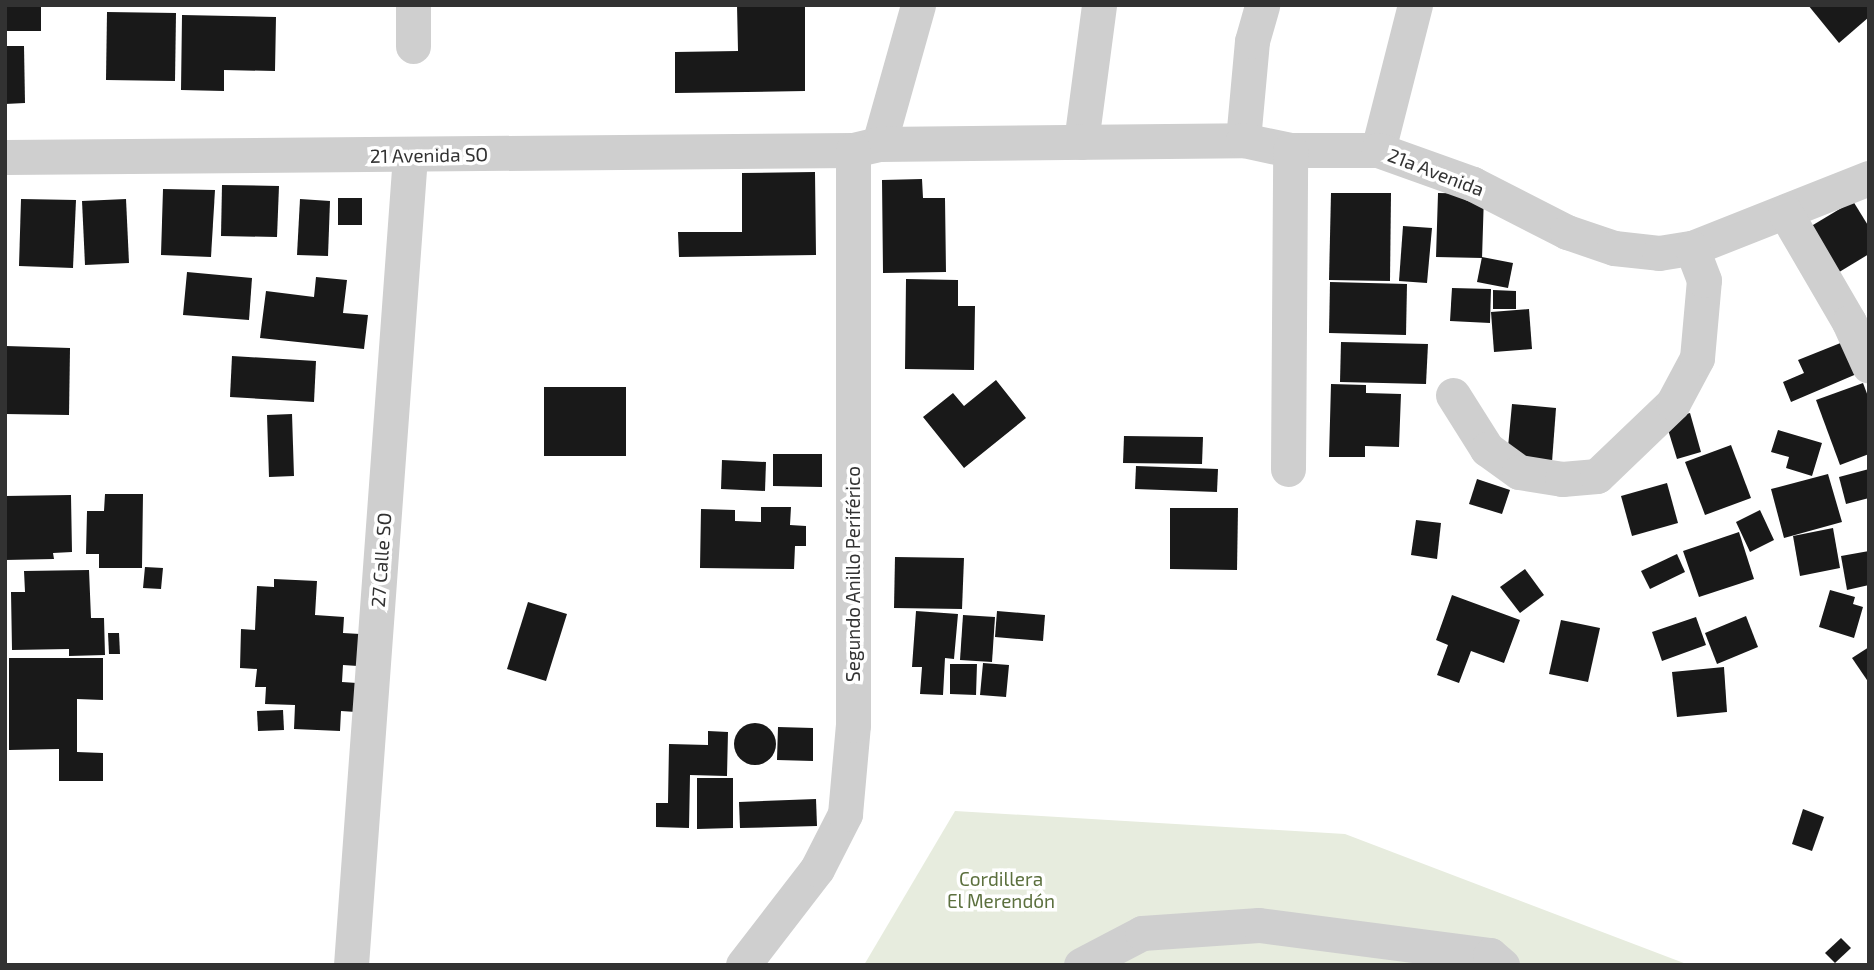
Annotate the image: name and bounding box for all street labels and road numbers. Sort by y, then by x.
street label: 21 Avenida SO [369,143,489,167]
street label: 21a Avenida [1385,143,1487,201]
street label: Segundo Anillo Periférico [842,466,864,682]
street label: 27 Calle SO [366,512,396,608]

